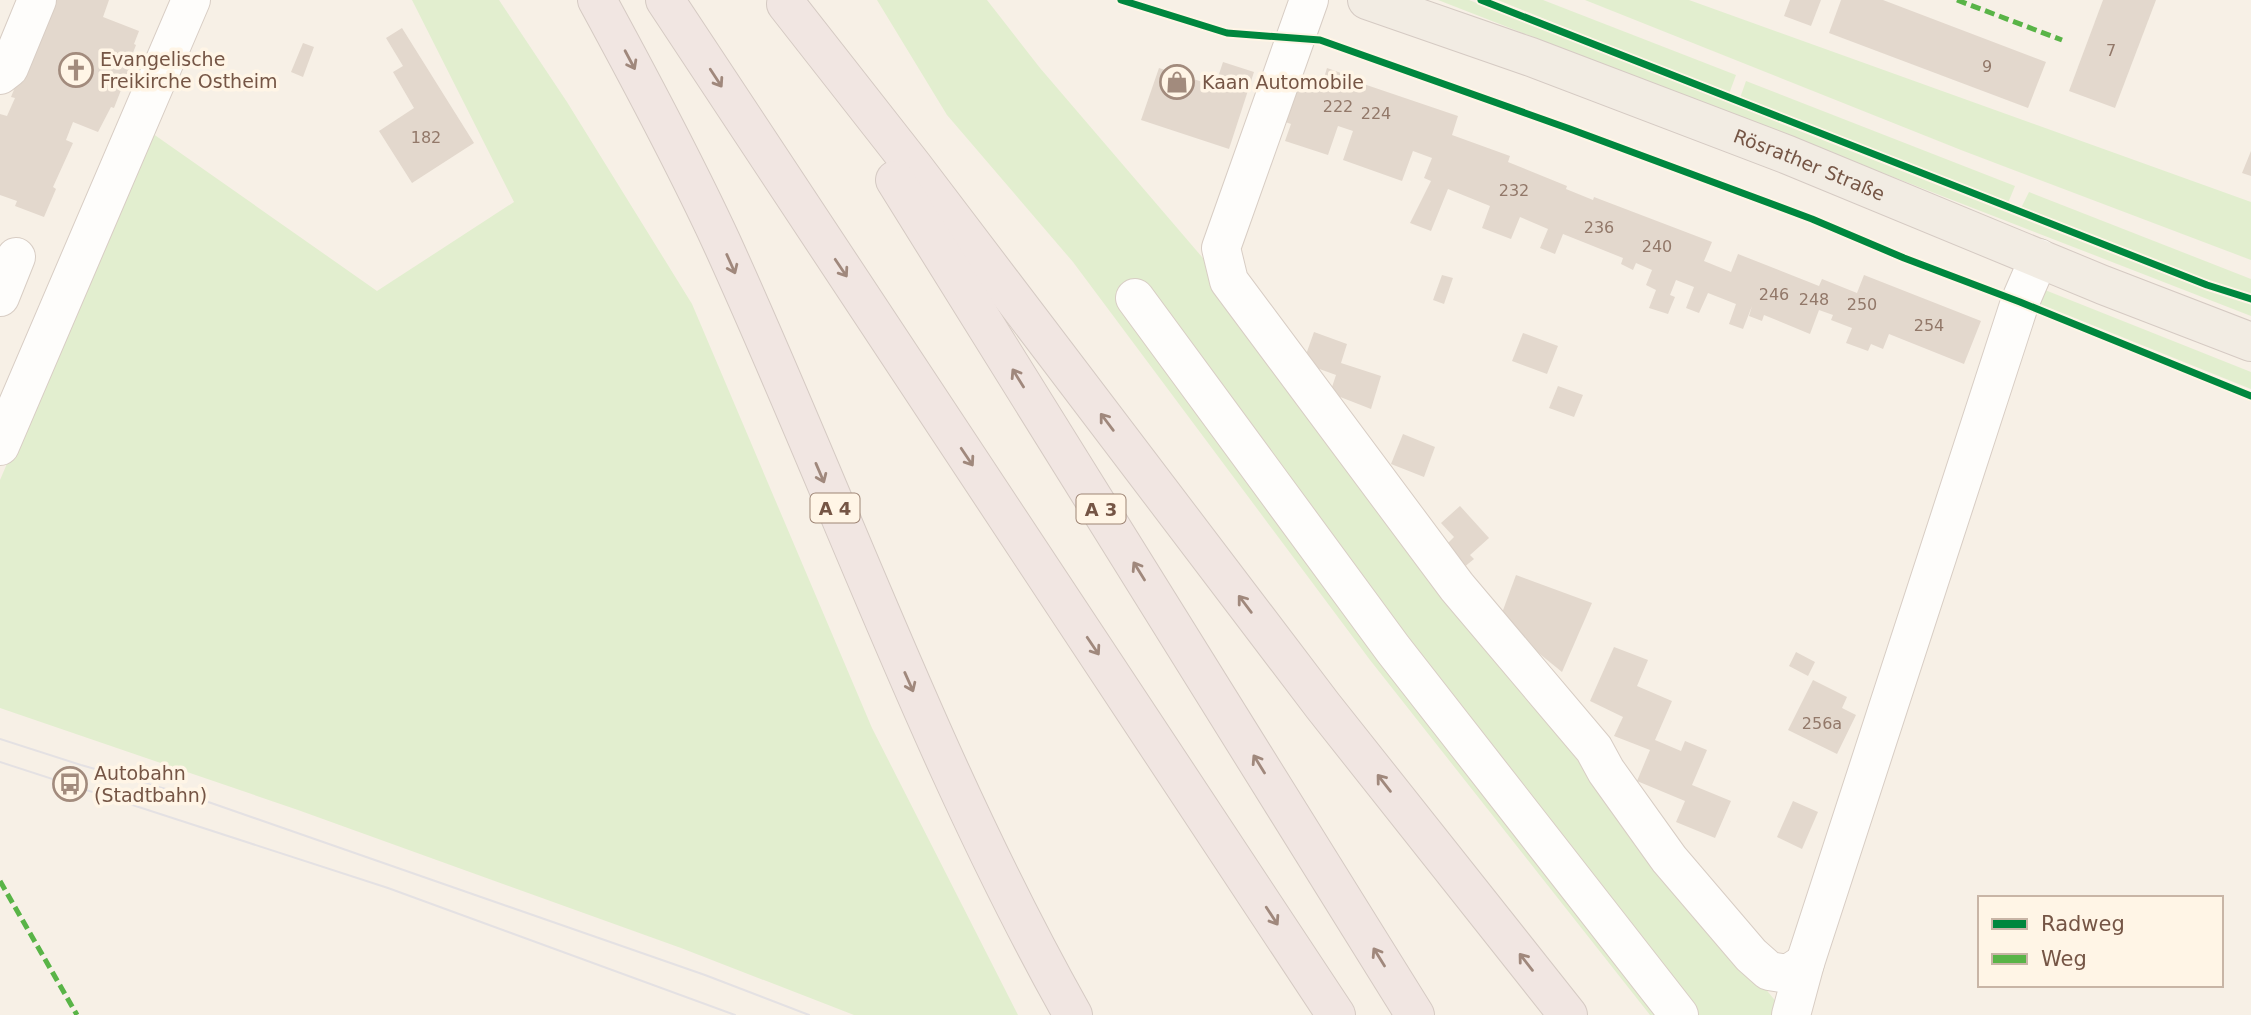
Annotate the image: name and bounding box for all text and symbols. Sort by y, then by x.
house number: 7 [2106,41,2116,60]
place label: Evangelische Freikirche Ostheim [100,48,278,92]
one-way arrow [624,49,637,70]
church icon: Evangelische Freikirche Ostheim [57,51,95,89]
house number: 9 [1982,57,1992,76]
shop icon: Kaan Automobile [1158,63,1196,101]
one-way arrow [709,67,723,87]
place label: Kaan Automobile [1202,71,1364,93]
house number: 222 [1323,97,1353,116]
house number: 224 [1361,104,1391,123]
street label: Rösrather Straße [1731,124,1888,205]
house number: 182 [411,128,441,147]
house number: 232 [1499,181,1529,200]
house number: 236 [1584,218,1614,237]
house number: 240 [1642,237,1672,256]
one-way arrow [725,252,738,274]
one-way arrow [834,257,848,277]
house number: 246 [1759,285,1789,304]
house number: 248 [1799,290,1829,309]
house number: 250 [1847,295,1877,314]
house number: 254 [1914,316,1944,335]
one-way arrow [1011,368,1025,388]
one-way arrow [1100,414,1115,432]
one-way arrow [960,447,974,466]
one-way arrow [815,462,828,483]
road number: A 4 [810,494,860,522]
road number: A 3 [1076,494,1126,524]
one-way arrow [1131,561,1145,581]
one-way arrow [1237,595,1252,613]
one-way arrow [1086,636,1100,655]
one-way arrow [903,671,916,692]
house number: 256a [1802,714,1842,733]
one-way arrow [1251,755,1266,774]
place label: Autobahn (Stadtbahn) [94,762,207,806]
bus stop icon: Autobahn (Stadtbahn) [51,765,89,803]
one-way arrow [1377,775,1392,793]
legend [1978,896,2223,987]
one-way arrow [1264,906,1279,925]
text: Radweg [2041,912,2125,936]
text: Weg [2041,947,2087,971]
one-way arrow [1372,948,1387,967]
one-way arrow [1518,953,1533,971]

